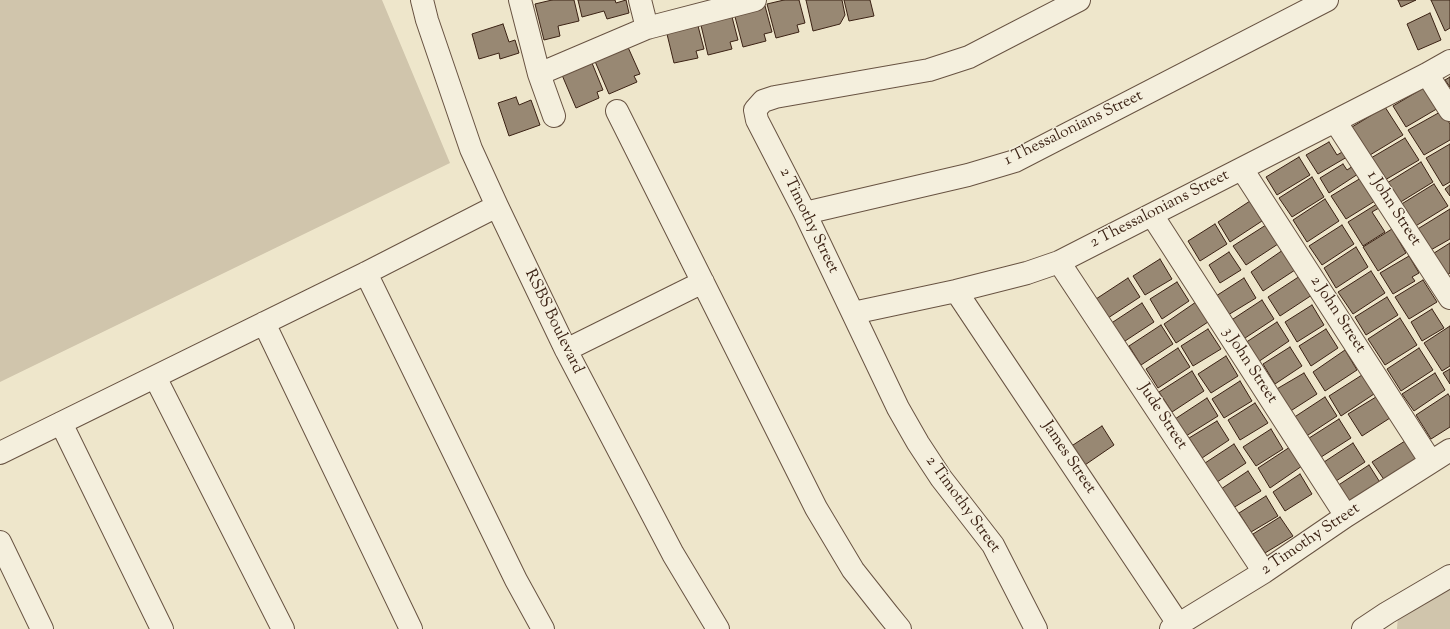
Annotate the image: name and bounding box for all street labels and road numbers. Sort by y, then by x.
street label: 1 Thessalonians Street [1002,87,1146,171]
street label: 2 Timothy Street [774,165,842,277]
street label: 2 Thessalonians Street [1087,167,1233,253]
street label: 1 John Street [1362,168,1424,250]
street label: RSBS Boulevard [519,267,587,377]
street label: 2 John Street [1305,273,1369,357]
street label: 3 John Street [1217,324,1281,408]
street label: Jude Street [1134,380,1190,454]
street label: James Street [1037,418,1099,498]
street label: 2 Timothy Street [920,453,1004,557]
street label: 2 Timothy Street [1258,500,1364,580]

